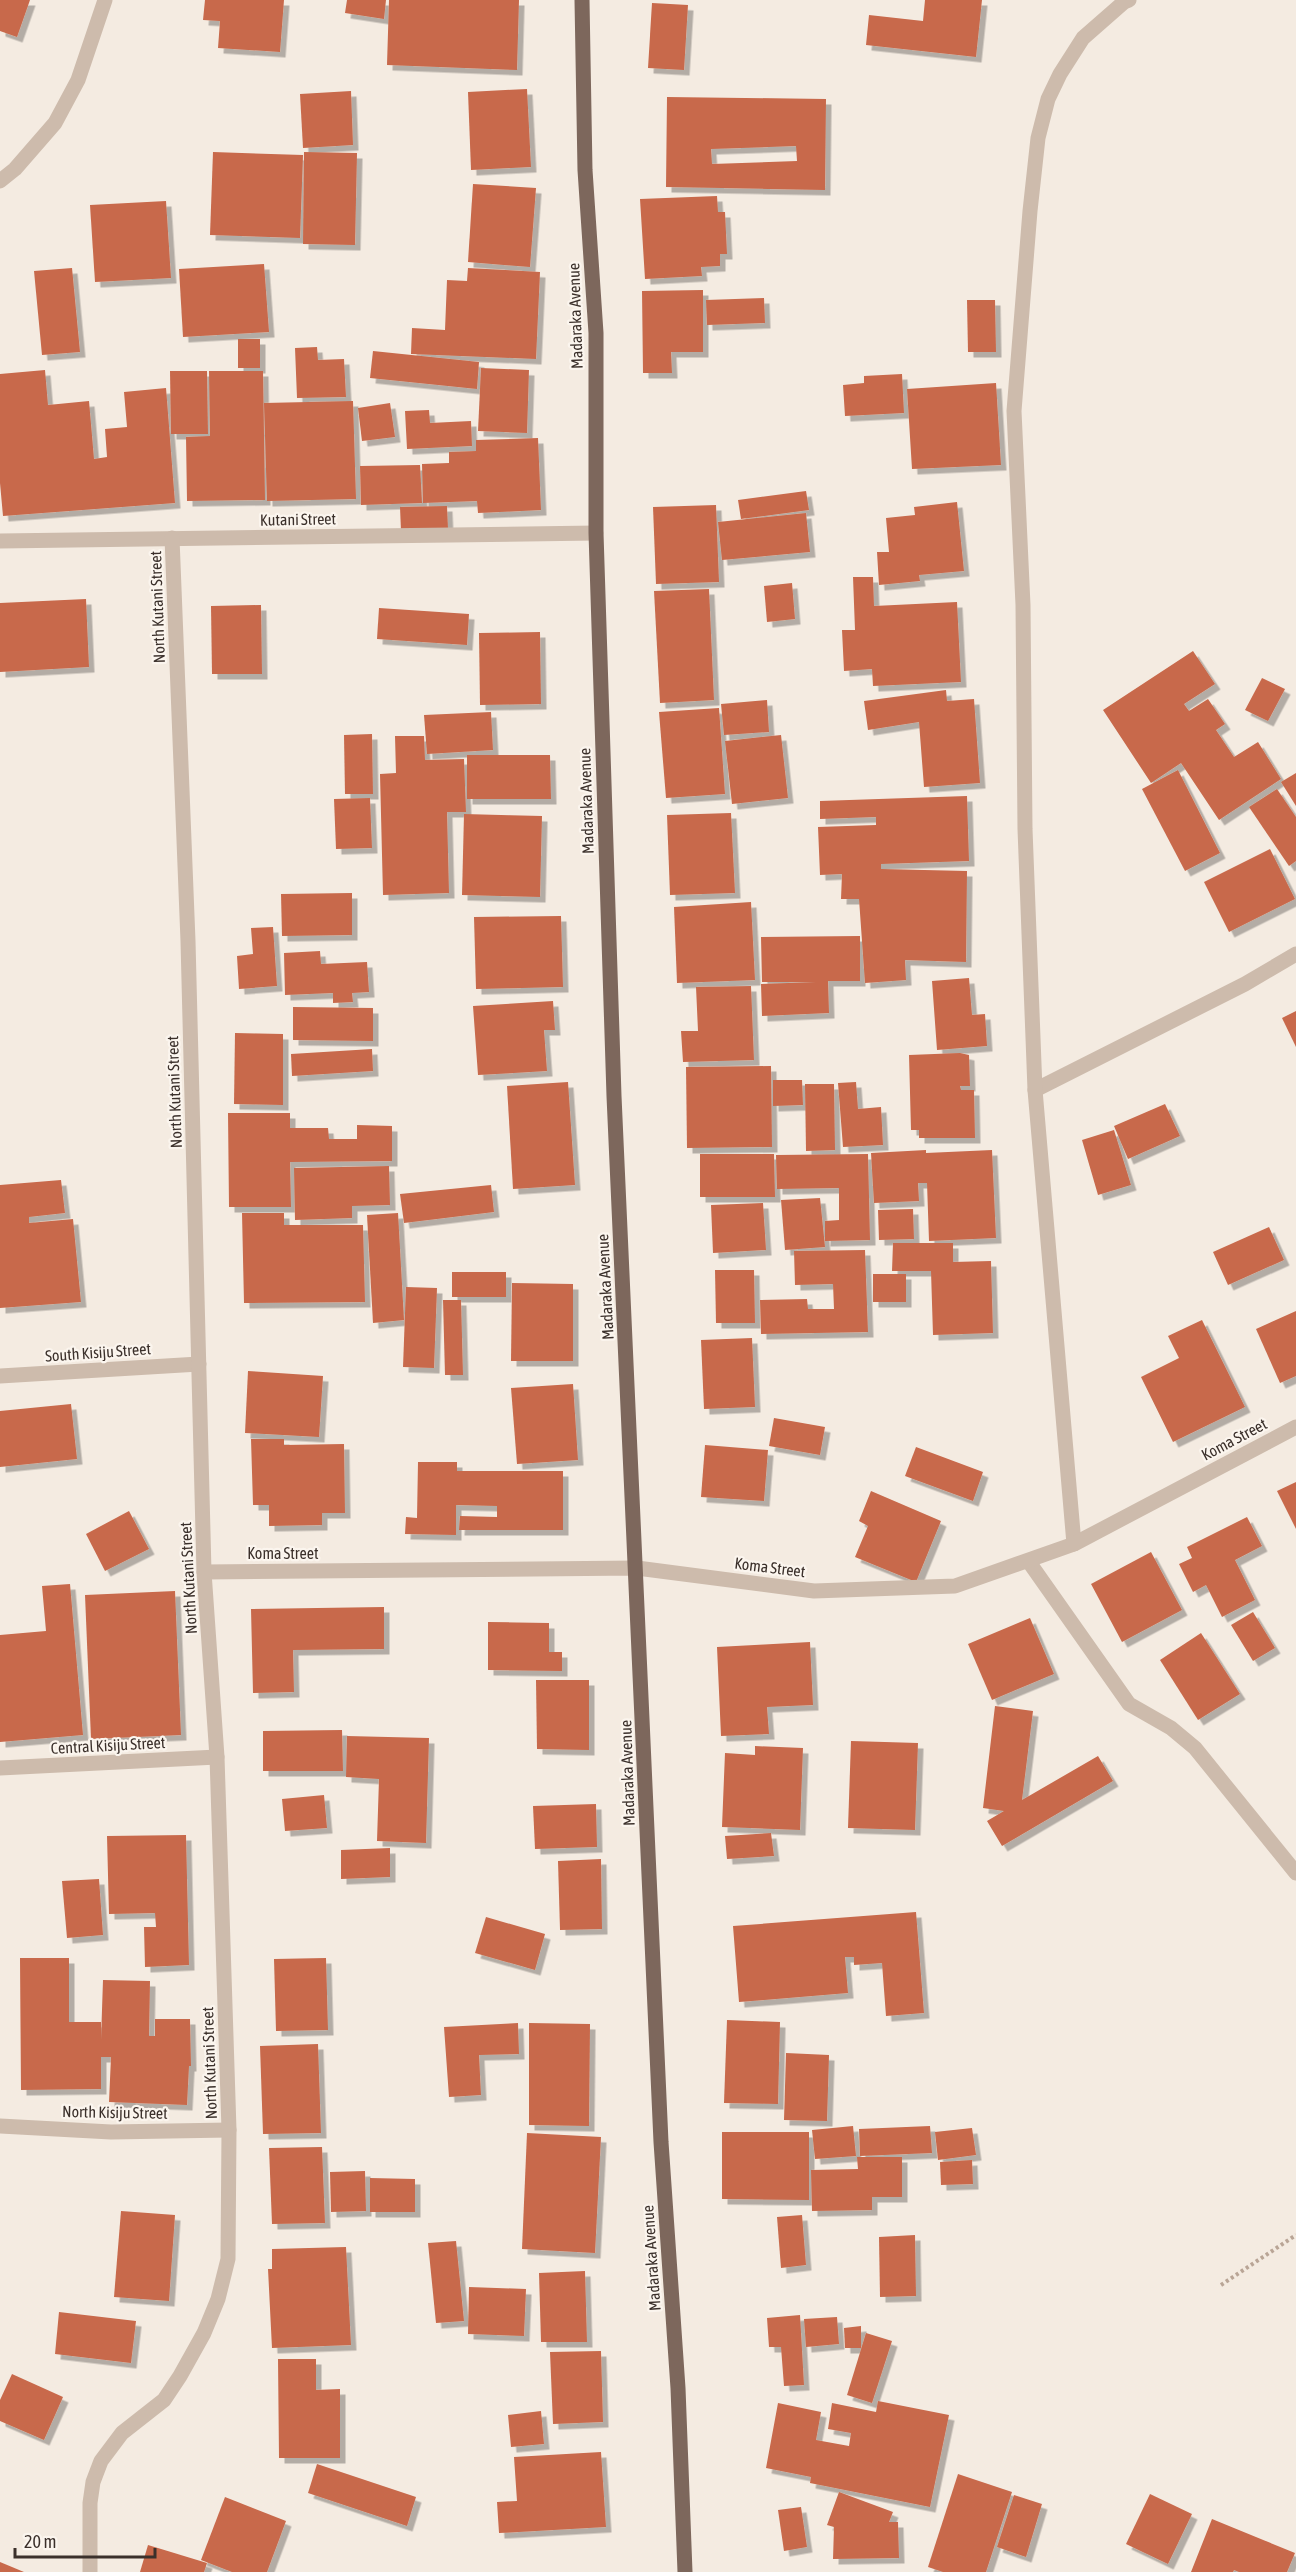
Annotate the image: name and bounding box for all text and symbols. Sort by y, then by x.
street label: Madaraka Avenue [564,263,586,369]
street label: Kutani Street [260,509,337,529]
street label: North Kutani Street [146,550,168,663]
street label: Madaraka Avenue [575,748,597,854]
street label: North Kutani Street [163,1035,185,1148]
street label: Madaraka Avenue [593,1234,617,1340]
street label: South Kisiju Street [44,1339,152,1366]
street label: Koma Street [1198,1414,1270,1464]
street label: North Kutani Street [176,1521,200,1635]
street label: Koma Street [247,1544,319,1562]
street label: Koma Street [734,1554,807,1580]
street label: Madaraka Avenue [616,1720,638,1826]
street label: Central Kisiju Street [50,1733,166,1758]
street label: North Kutani Street [198,2006,220,2119]
street label: North Kisiju Street [62,2102,168,2123]
street label: Madaraka Avenue [638,2205,664,2311]
scale bar [15,2521,154,2559]
text: 20 m [24,2531,56,2552]

